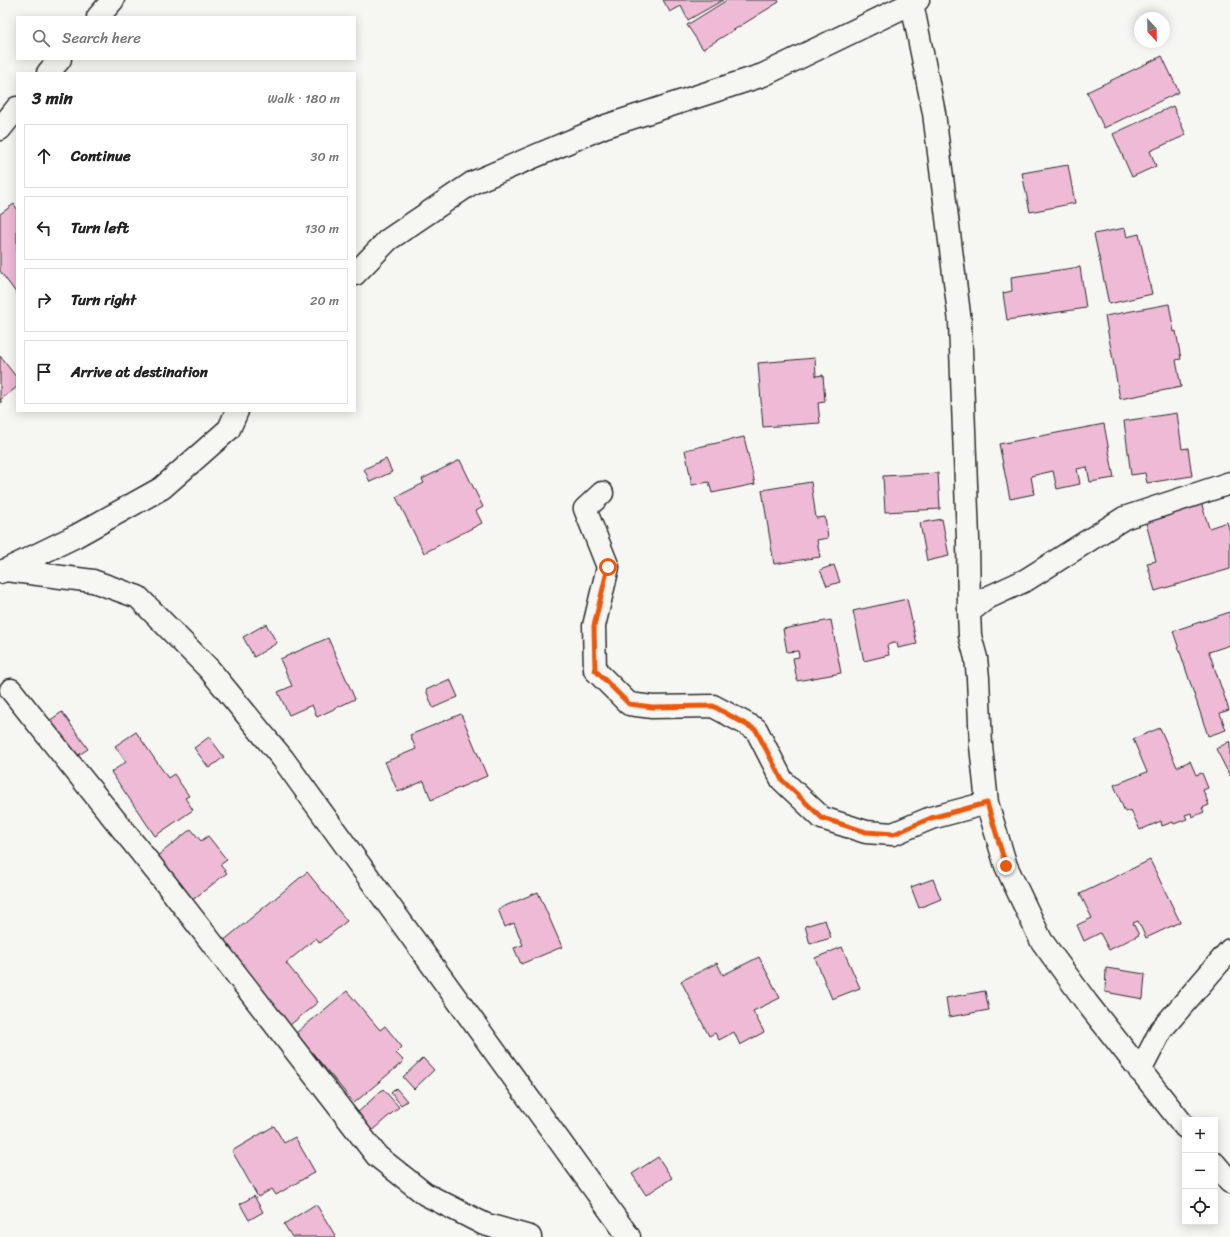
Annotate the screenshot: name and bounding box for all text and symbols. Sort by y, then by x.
north arrow [1134,12,1170,48]
search box [16,16,356,60]
text: Search here [62,25,141,51]
icon: search [30,27,52,49]
text: 3 min [32,83,73,113]
text: Walk · 180 m [268,87,340,110]
text: Continue [71,143,131,169]
icon: ahead [33,145,55,167]
text: 30 m [310,145,339,168]
text: Turn left [71,215,129,241]
icon: left [33,217,55,239]
text: 130 m [305,217,339,240]
text: Turn right [71,287,136,313]
icon: right [33,289,55,311]
text: 20 m [310,289,339,312]
text: Arrive at destination [71,359,208,385]
icon: arrive [33,361,55,383]
route start [599,558,617,576]
route end [997,857,1015,875]
map controls [1182,1117,1218,1225]
button: + [1182,1117,1218,1153]
button: − [1182,1153,1218,1189]
button: locate [1182,1189,1218,1225]

